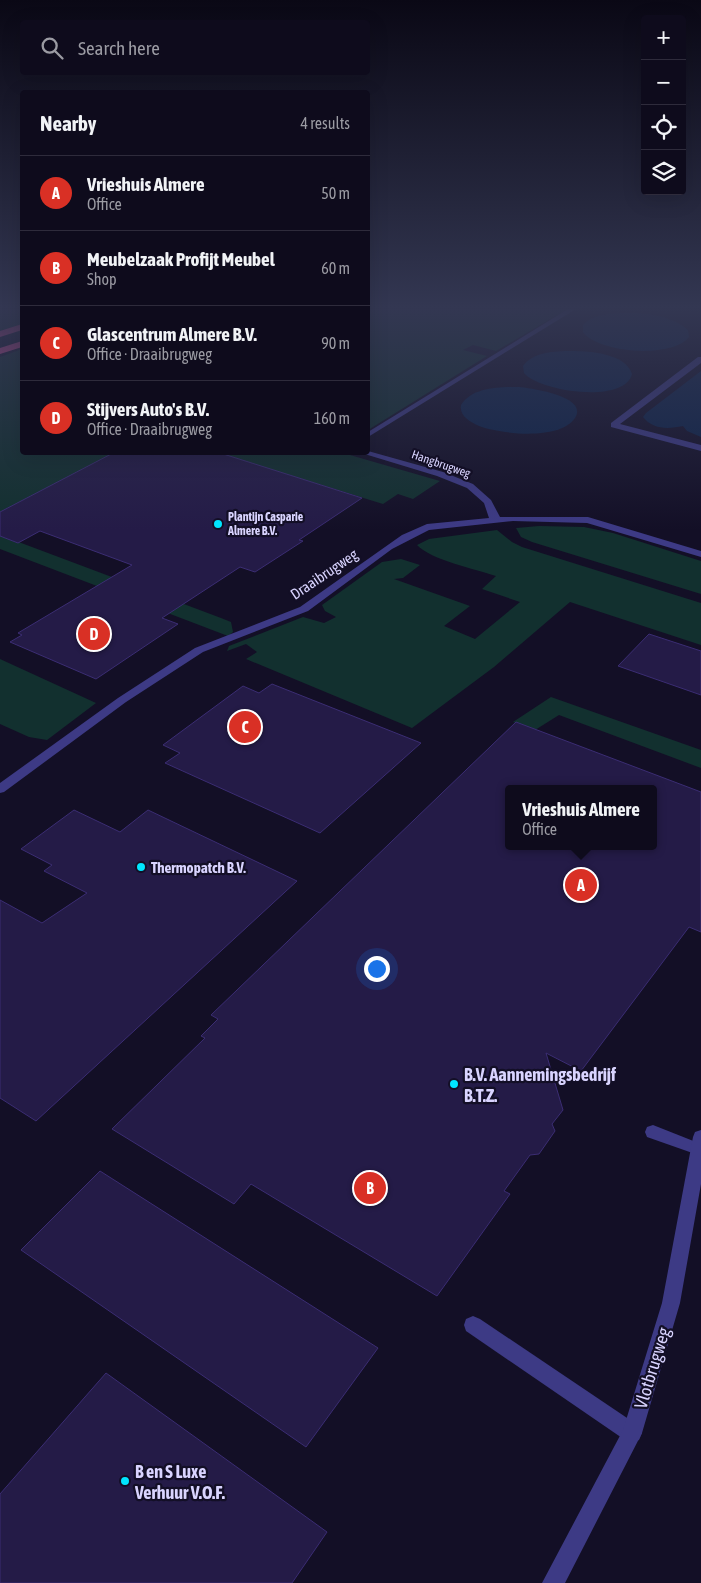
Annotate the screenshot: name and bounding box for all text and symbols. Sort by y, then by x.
map controls [641,15,686,195]
button: + [641,15,686,60]
search box [20,20,370,75]
icon: search [38,34,66,62]
text: Search here [78,37,160,59]
button: − [641,60,686,105]
button: locate [641,105,686,150]
text: Nearby [40,111,96,135]
text: 4 results [300,114,350,132]
button: layers [641,150,686,195]
text: Vrieshuis Almere [87,173,205,195]
text: A [52,184,60,202]
text: 50 m [321,184,350,202]
text: Office [87,195,122,213]
text: Meubelzaak Profijt Meubel [87,248,275,270]
text: B [52,259,60,277]
text: 60 m [321,259,350,277]
text: Shop [87,270,117,288]
text: Glascentrum Almere B.V. [87,323,257,345]
text: C [52,334,60,352]
text: 90 m [321,334,350,352]
text: Office · Draaibrugweg [87,345,212,363]
text: Stijvers Auto's B.V. [87,398,209,420]
text: D [52,409,60,427]
text: 160 m [314,409,350,427]
text: Office · Draaibrugweg [87,420,212,438]
street label: Hangbrugweg [410,447,473,481]
place label: Plantijn Casparie Almere B.V. [227,510,304,538]
marker: Plantijn Casparie Almere B.V. [212,518,224,530]
street label: Draaibrugweg [287,545,361,603]
pin: D [78,615,110,653]
pin: C [229,708,261,746]
popup [505,785,657,850]
text: Vrieshuis Almere [522,798,640,820]
text: Office [522,820,557,838]
place label: Thermopatch B.V. [151,859,246,876]
marker: Thermopatch B.V. [135,861,147,873]
pin: A [565,866,597,904]
your location [364,956,390,982]
place label: B.V. Aannemingsbedrijf B.T.Z. [464,1064,617,1106]
marker: B.V. Aannemingsbedrijf B.T.Z. [448,1078,460,1090]
pin: B [354,1169,386,1207]
street label: Vlotbrugweg [630,1325,674,1411]
place label: B en S Luxe Verhuur V.O.F. [134,1461,225,1503]
marker: B en S Luxe Verhuur V.O.F. [119,1475,131,1487]

